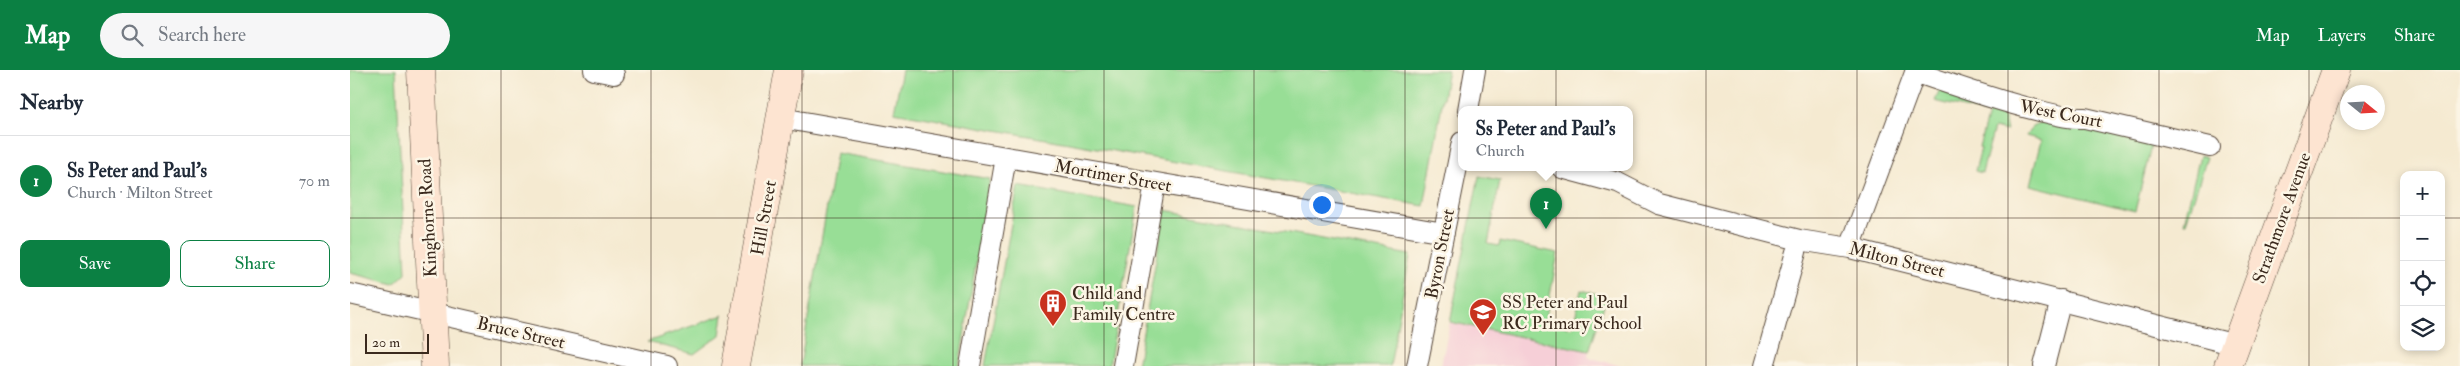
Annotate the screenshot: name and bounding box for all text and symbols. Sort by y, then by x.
search box [100,13,450,58]
text: Map [25,20,70,51]
icon: search [118,21,146,49]
text: Search here [158,23,246,47]
text: Map [2256,24,2290,47]
text: Layers [2318,24,2366,47]
text: Share [2394,24,2435,47]
north arrow [2340,85,2385,130]
text: Nearby [20,89,83,116]
street label: West Court [2017,95,2104,133]
popup [1458,106,1633,171]
text: Ss Peter and Paul's [1476,117,1615,141]
text: Church [1476,141,1525,161]
street label: Strathmore Avenue [2248,149,2317,287]
street label: Mortimer Street [1053,154,1173,198]
street label: Kinghorne Road [413,158,443,278]
text: Ss Peter and Paul's [67,159,207,183]
text: 1 [33,171,39,191]
text: 70 m [299,171,330,191]
map controls [2400,171,2445,351]
button: + [2400,171,2445,216]
street label: Hill Street [746,178,782,257]
text: Church · Milton Street [67,183,213,203]
pin: 1 [1530,188,1562,229]
your location [1309,192,1335,218]
street label: Byron Street [1420,207,1460,301]
button: − [2400,216,2445,261]
street label: Milton Street [1847,237,1947,283]
button: Save [20,240,170,287]
button: Share [180,240,330,287]
button: locate [2400,261,2445,306]
place label: Child and Family Centre [1072,282,1176,326]
building icon: Child and Family Centre [1038,288,1068,327]
place label: SS Peter and Paul RC Primary School [1502,291,1642,335]
school or university icon: SS Peter and Paul RC Primary School [1468,297,1498,336]
button: layers [2400,306,2445,351]
street label: Bruce Street [475,312,567,354]
scale bar [365,331,429,354]
text: 20 m [372,334,400,351]

